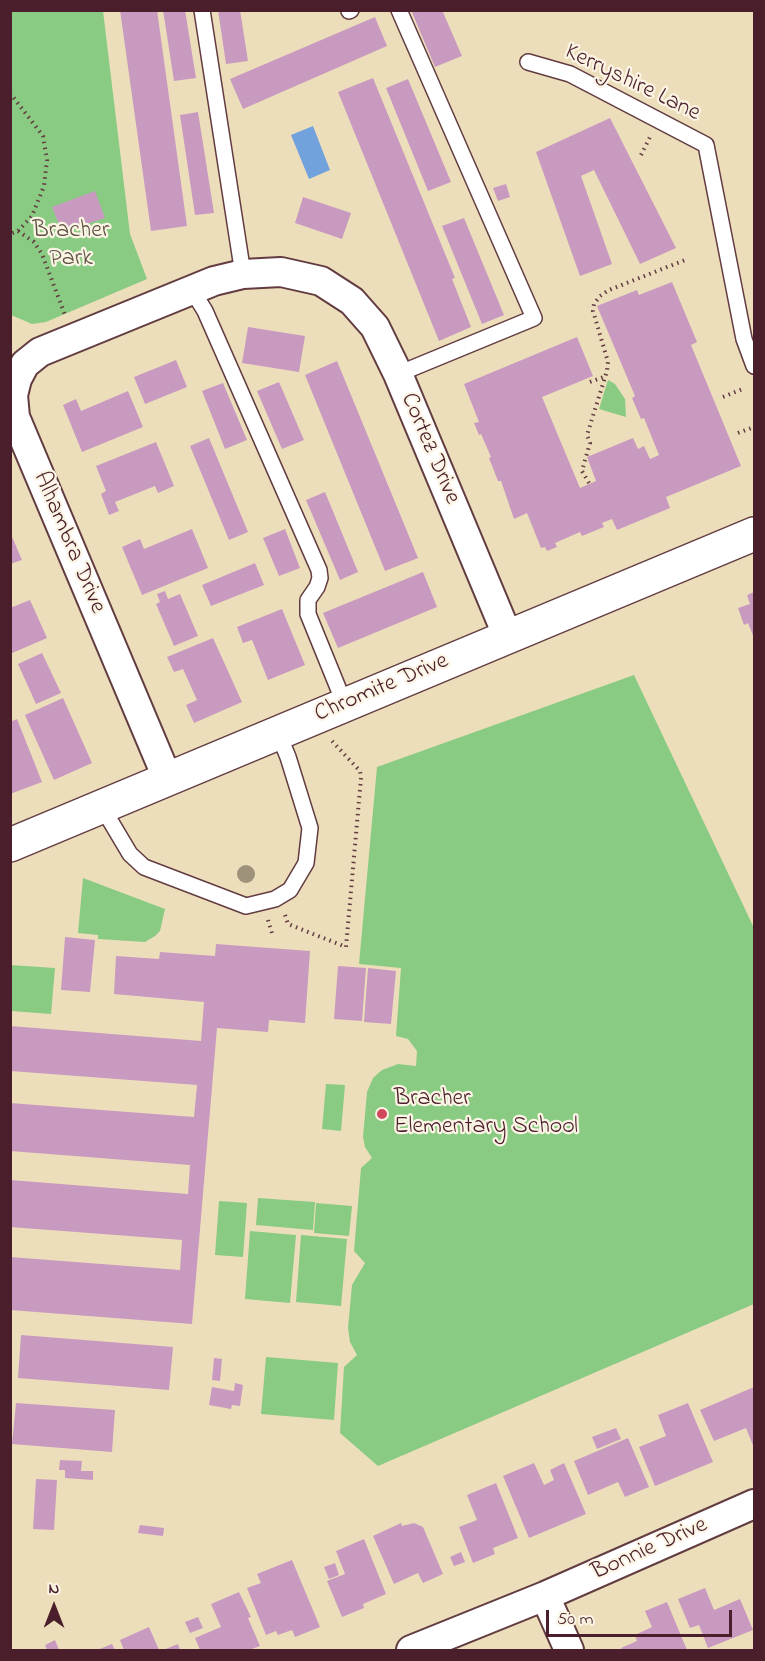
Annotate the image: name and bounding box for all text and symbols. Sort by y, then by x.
street label: Kerryshire Lane [560,39,704,129]
park label: Bracher Park [33,218,109,274]
street label: Cortez Drive [393,389,465,509]
street label: Alhambra Drive [25,468,111,618]
street label: Chromite Drive [311,648,453,730]
place label: Bracher Elementary School [394,1086,578,1142]
marker: Bracher Elementary School [375,1107,389,1121]
street label: Bonnie Drive [588,1512,712,1588]
north arrow [24,1577,84,1637]
text: N [49,1577,59,1601]
scale bar [549,1598,735,1636]
text: 50 m [557,1607,594,1633]

